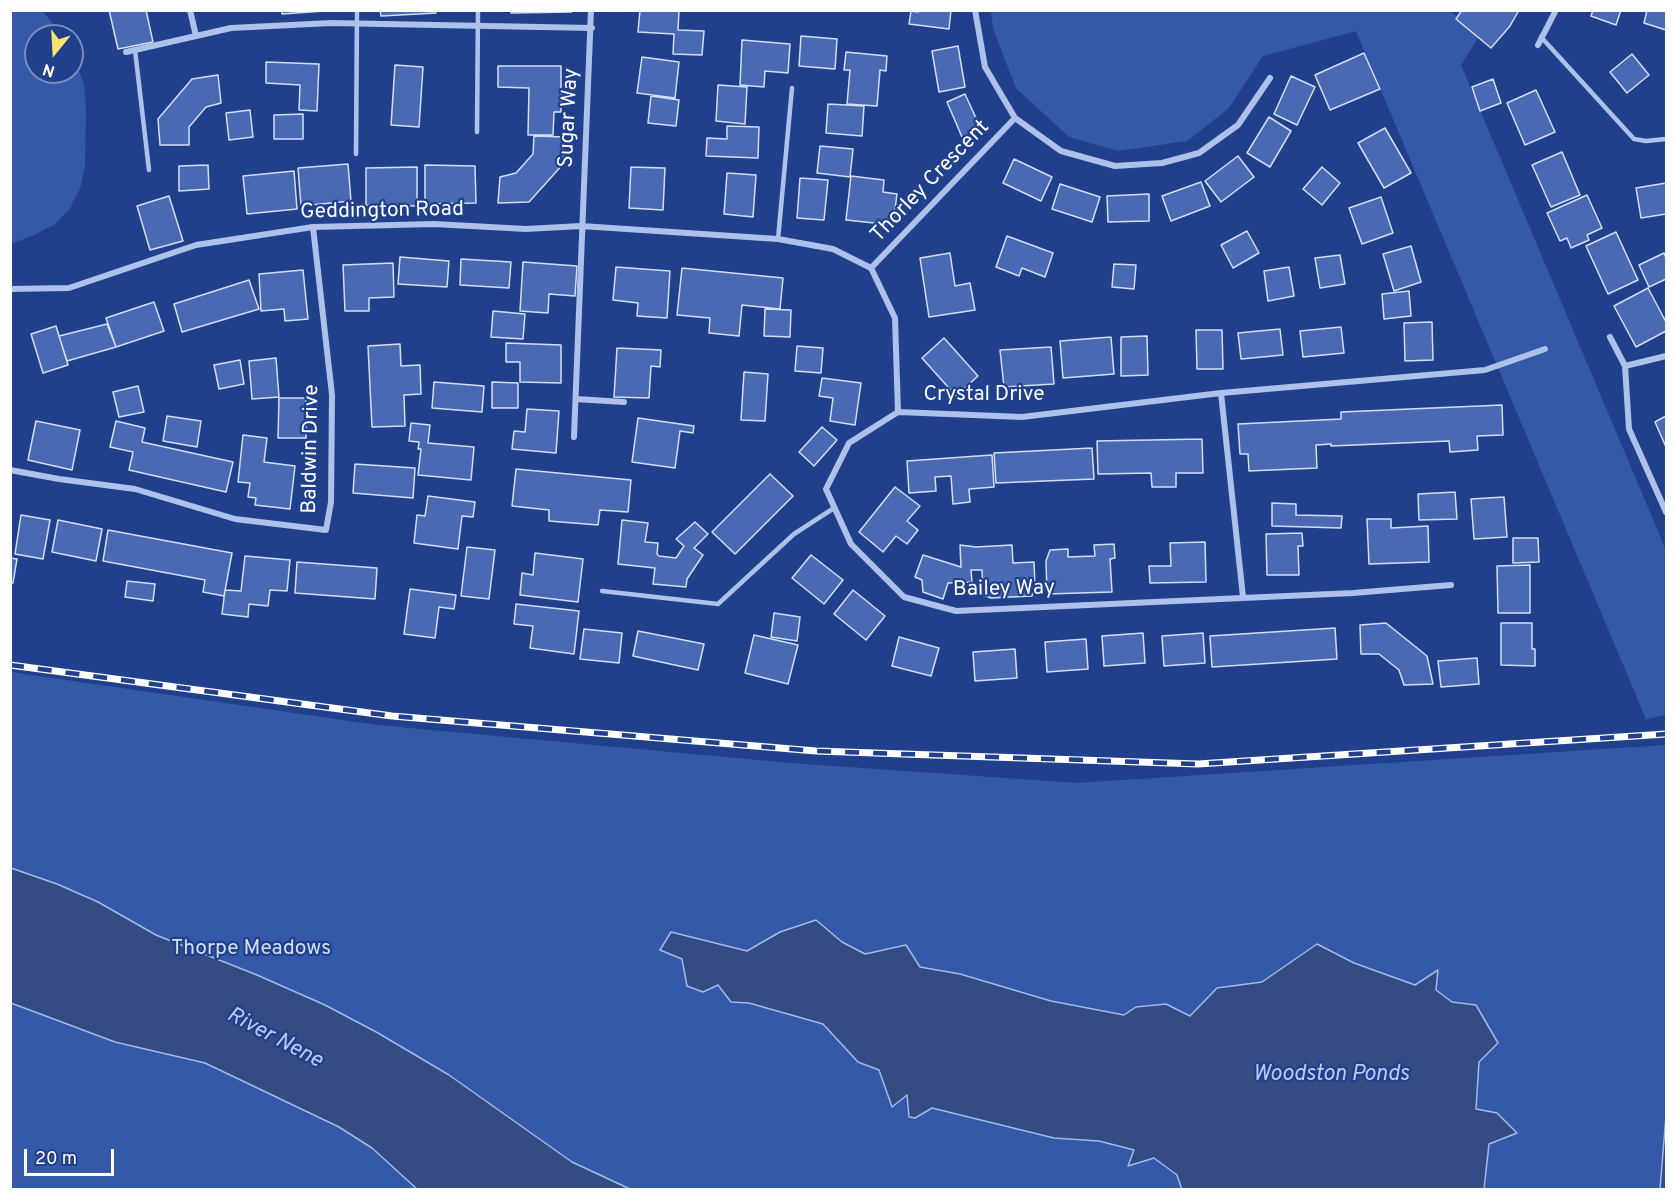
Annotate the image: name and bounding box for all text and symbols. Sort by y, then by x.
north arrow [24,24,84,84]
text: N [40,58,58,81]
street label: Sugar Way [555,67,585,169]
street label: Thorley Crescent [866,116,996,248]
street label: Geddington Road [300,198,464,226]
street label: Crystal Drive [923,383,1045,409]
street label: Baldwin Drive [298,384,326,514]
street label: Bailey Way [953,577,1055,603]
park label: Thorpe Meadows [171,937,331,963]
water label: River Nene [222,1003,326,1075]
water label: Woodston Ponds [1253,1063,1409,1089]
scale bar [27,1137,117,1175]
text: 20 m [35,1148,77,1171]

